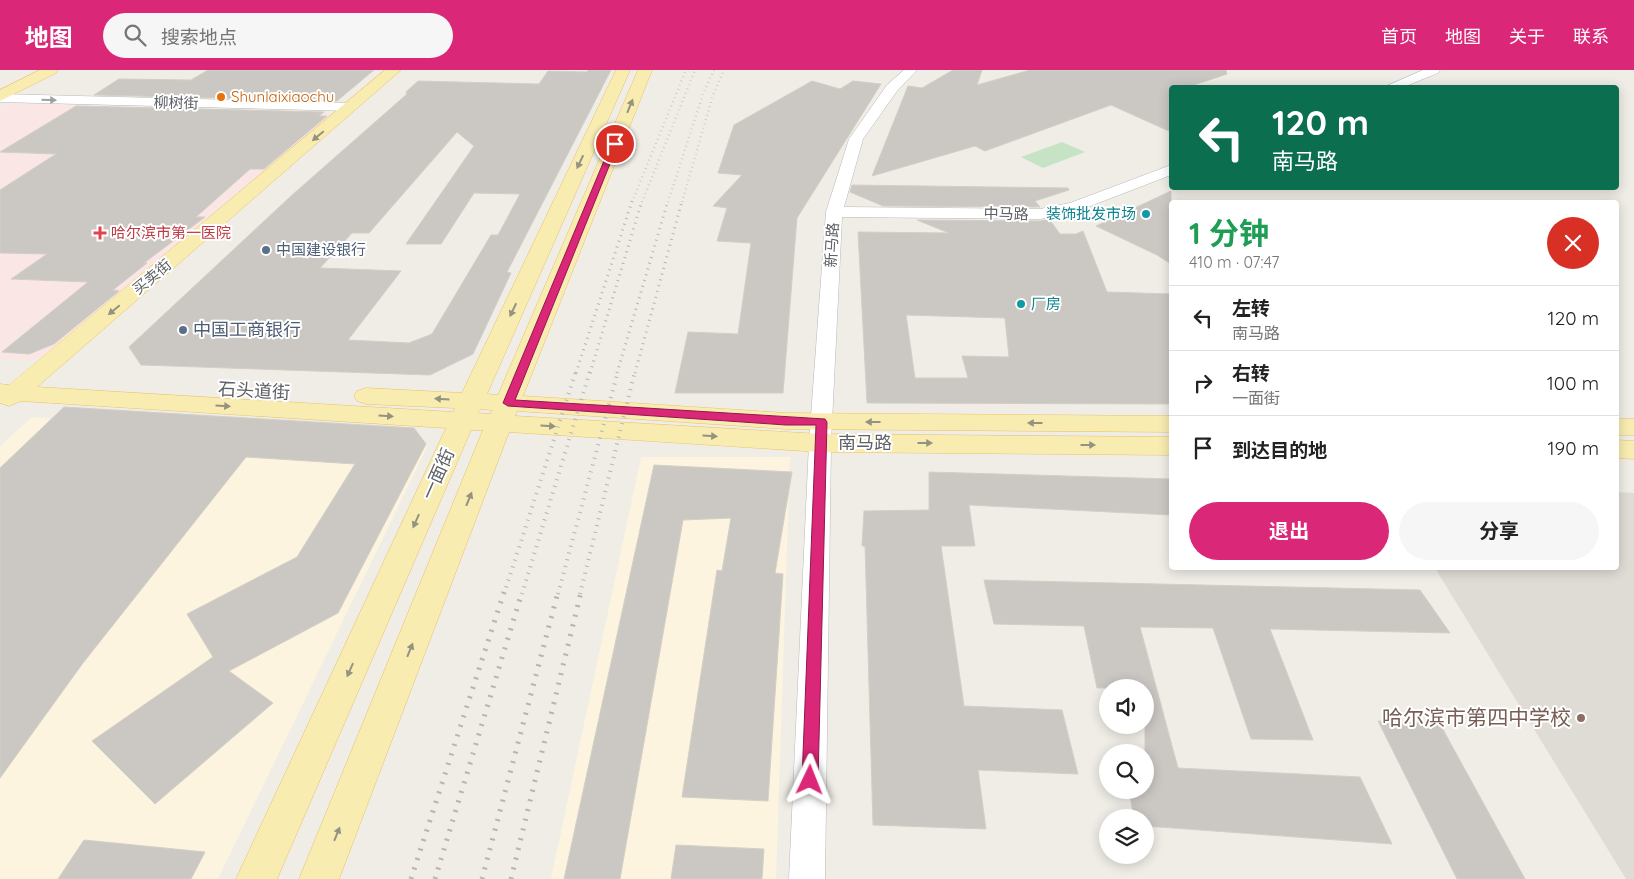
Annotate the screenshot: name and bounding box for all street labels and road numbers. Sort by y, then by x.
street label: 柳树街 [153,93,199,112]
street label: 中马路 [983,204,1029,223]
street label: 新马路 [821,222,842,268]
street label: 买卖街 [128,255,175,298]
street label: 石头道街 [217,377,291,404]
street label: 南马路 [838,431,892,454]
street label: 一面街 [416,444,459,503]

